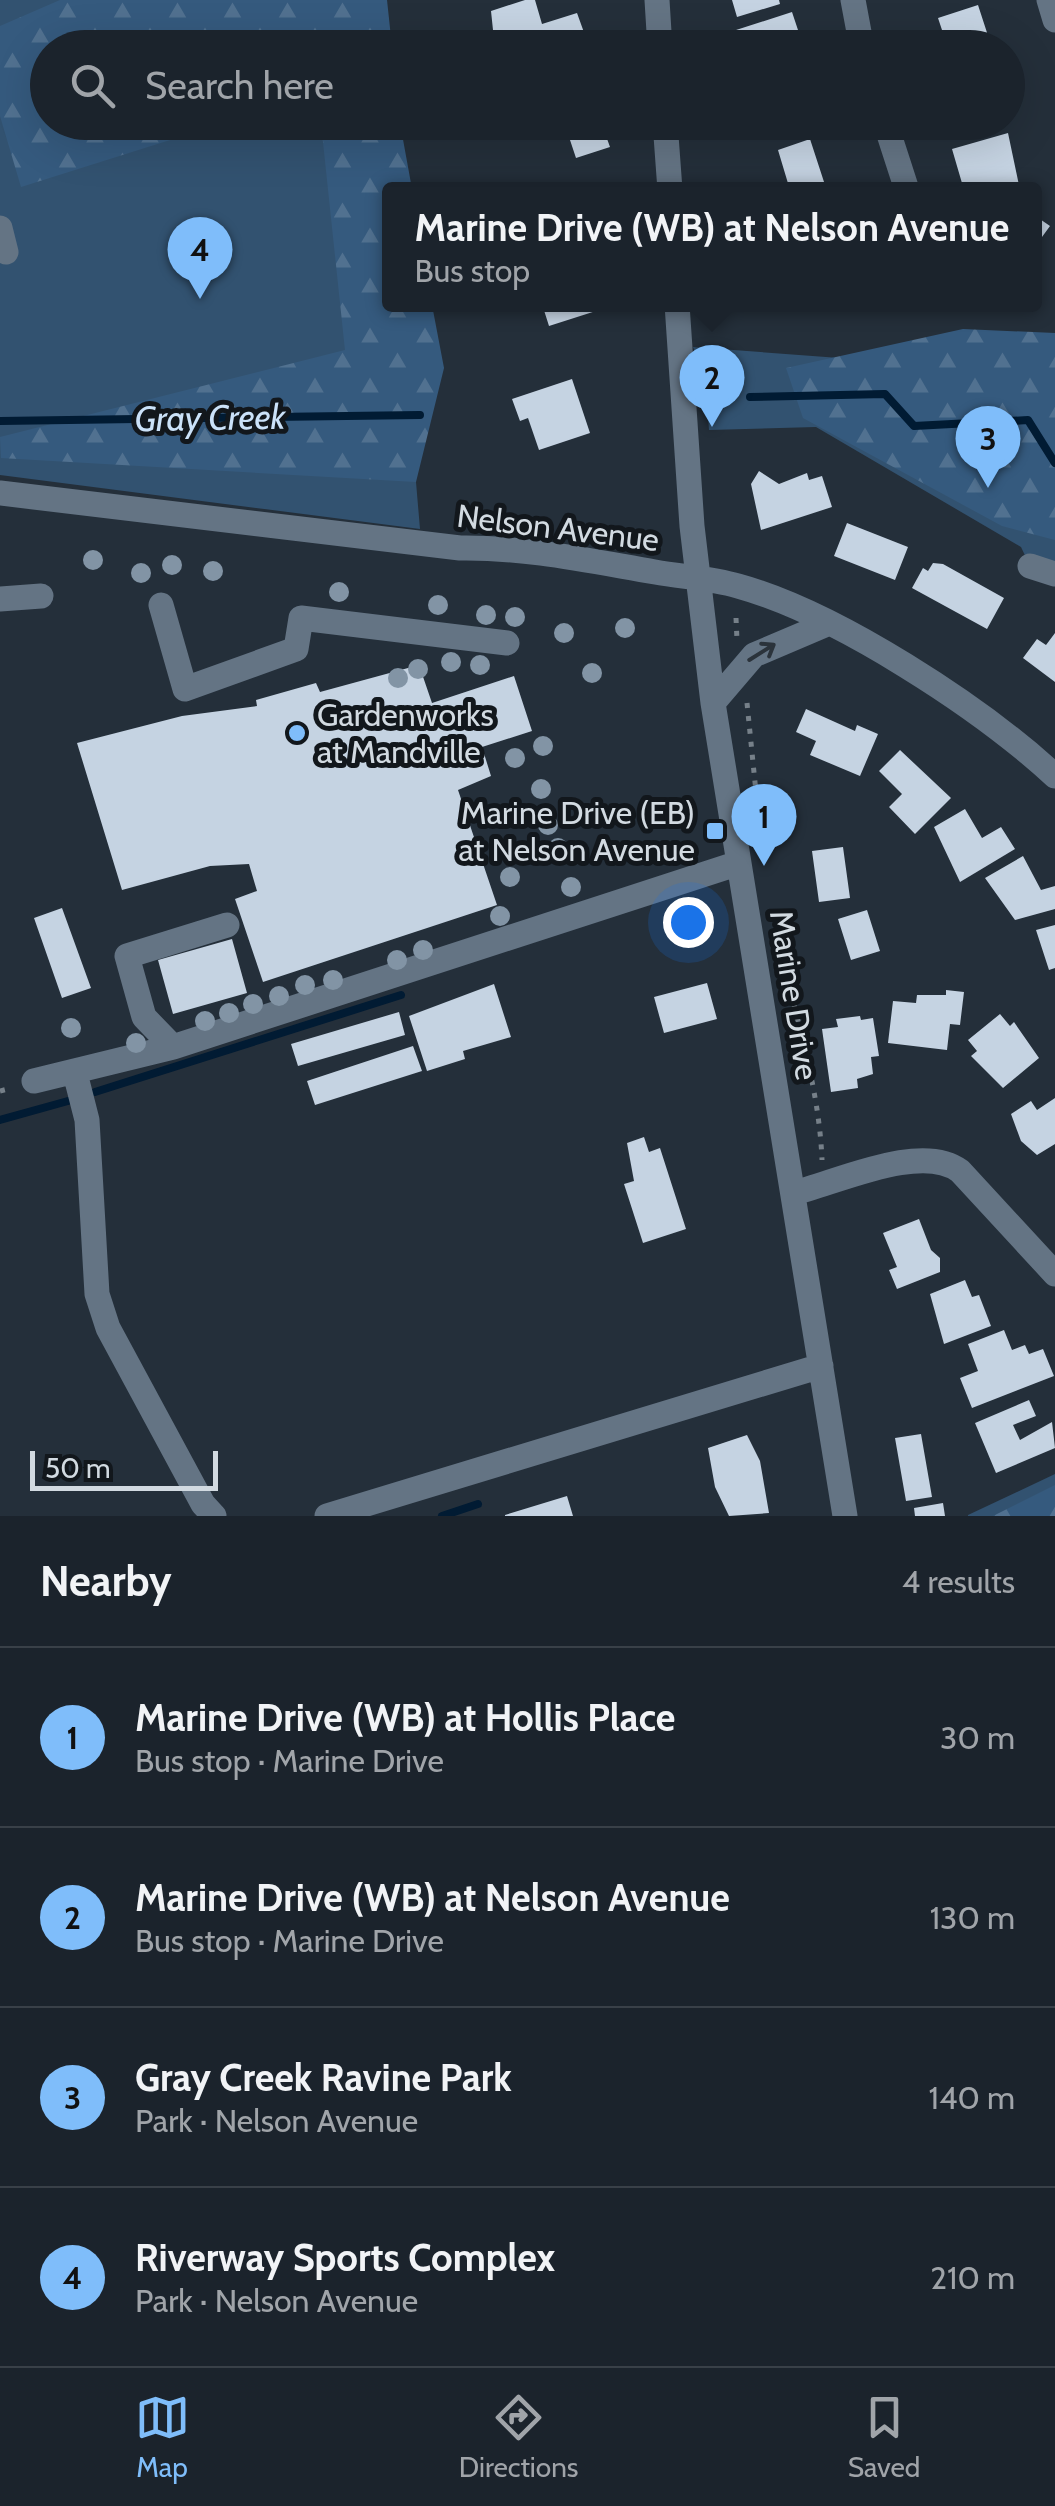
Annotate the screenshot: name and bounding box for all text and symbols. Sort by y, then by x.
search box [30,30,1025,140]
icon: search [65,58,120,113]
text: Search here [145,62,334,109]
popup [382,182,1042,312]
text: Marine Drive (WB) at Nelson Avenue [415,204,1009,251]
pin: 4 [168,216,232,299]
text: Bus stop [415,251,530,290]
pin: 2 [680,344,744,427]
water label: Gray Creek [134,395,287,440]
pin: 3 [956,406,1020,488]
street label: Nelson Avenue [455,496,661,559]
one-way arrow [747,642,776,662]
place label: Gardenworks at Mandville [317,695,494,771]
marker: Gardenworks at Mandville [286,722,308,744]
pin: 1 [732,784,796,866]
place label: Marine Drive (EB) at Nelson Avenue [459,793,695,869]
marker: Marine Drive (EB) at Nelson Avenue [704,820,726,842]
your location [663,897,714,948]
street label: Marine Drive [762,907,827,1083]
scale bar [30,1446,218,1490]
text: 50 m [45,1451,111,1485]
text: Nearby [40,1555,172,1607]
text: 4 results [902,1562,1015,1601]
text: Marine Drive (WB) at Hollis Place [135,1694,675,1741]
text: 1 [67,1718,78,1757]
text: 30 m [940,1718,1015,1757]
text: Bus stop · Marine Drive [135,1741,444,1780]
text: Marine Drive (WB) at Nelson Avenue [135,1874,730,1921]
text: 2 [64,1898,81,1937]
text: 130 m [930,1898,1015,1937]
text: Bus stop · Marine Drive [135,1921,444,1960]
text: Gray Creek Ravine Park [135,2054,512,2101]
text: 3 [64,2078,81,2117]
text: 140 m [928,2078,1015,2117]
text: Park · Nelson Avenue [135,2101,418,2140]
text: Riverway Sports Complex [135,2234,555,2281]
text: 4 [63,2258,82,2297]
text: 210 m [930,2258,1015,2297]
text: Park · Nelson Avenue [135,2281,418,2320]
tab: Map [135,2390,190,2484]
tab: Directions [459,2390,578,2484]
tab: Saved [848,2390,920,2484]

